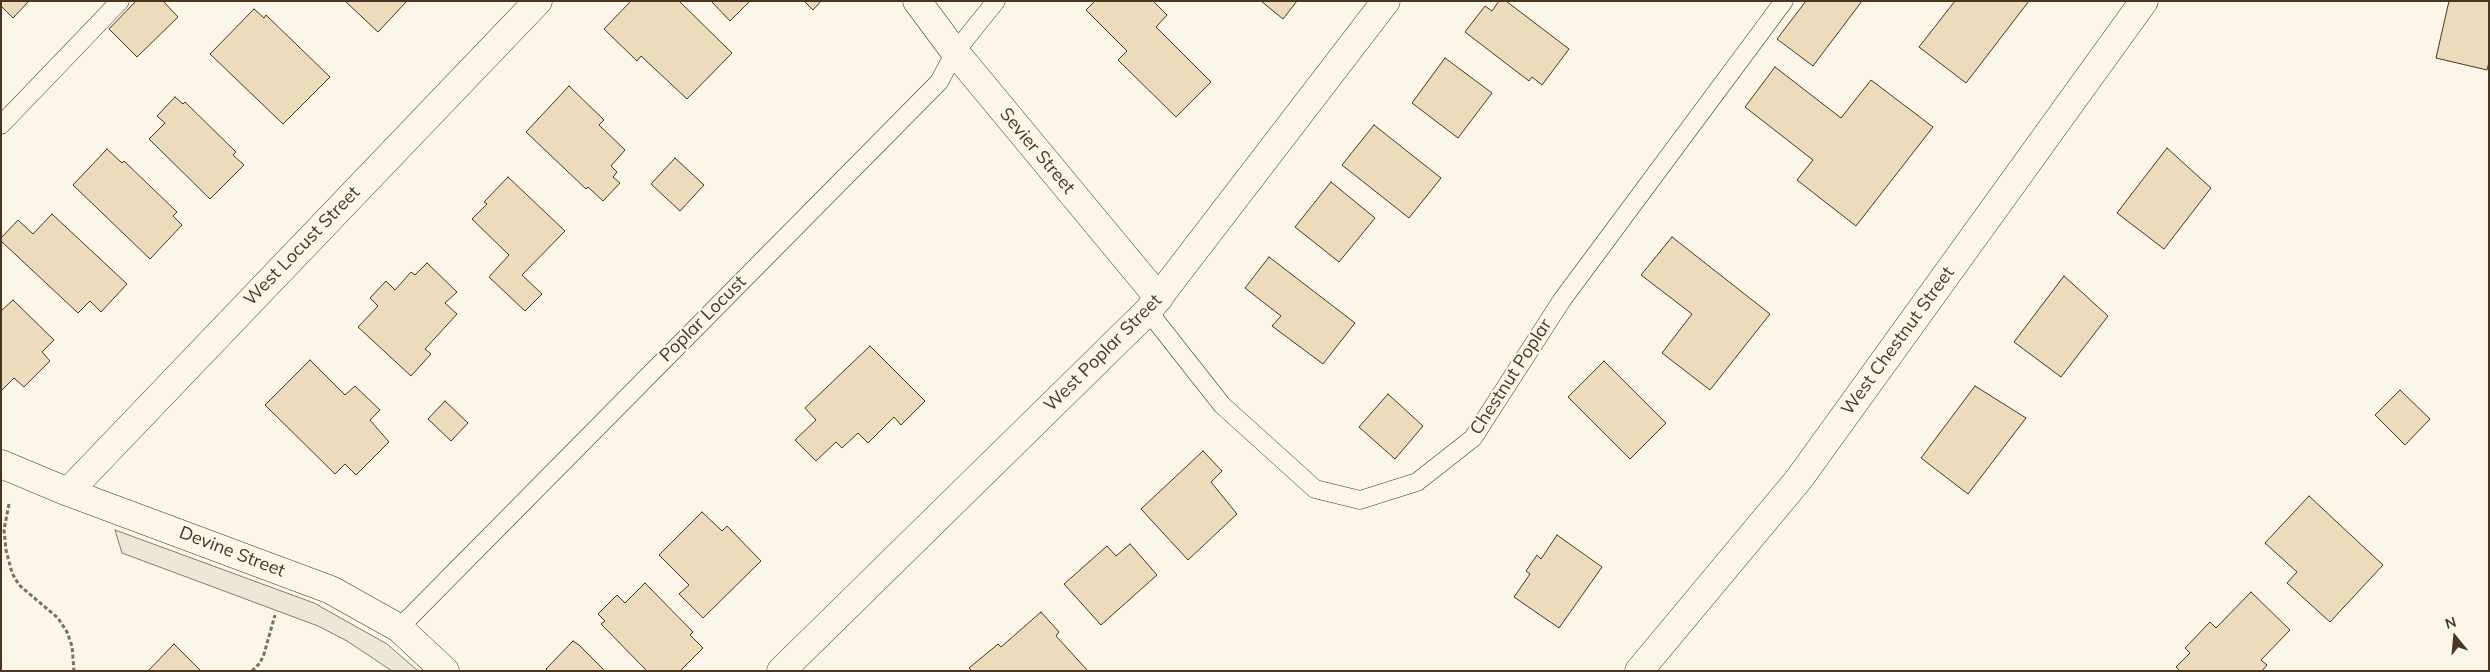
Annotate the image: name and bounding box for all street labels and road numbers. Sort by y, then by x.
street label: Sevier Street [995,104,1079,198]
street label: West Locust Street [240,182,364,310]
street label: West Chestnut Street [1837,263,1959,419]
street label: Poplar Locust [655,271,751,367]
street label: West Poplar Street [1040,290,1166,416]
street label: Chestnut Poplar [1466,315,1556,439]
street label: Devine Street [176,522,288,582]

